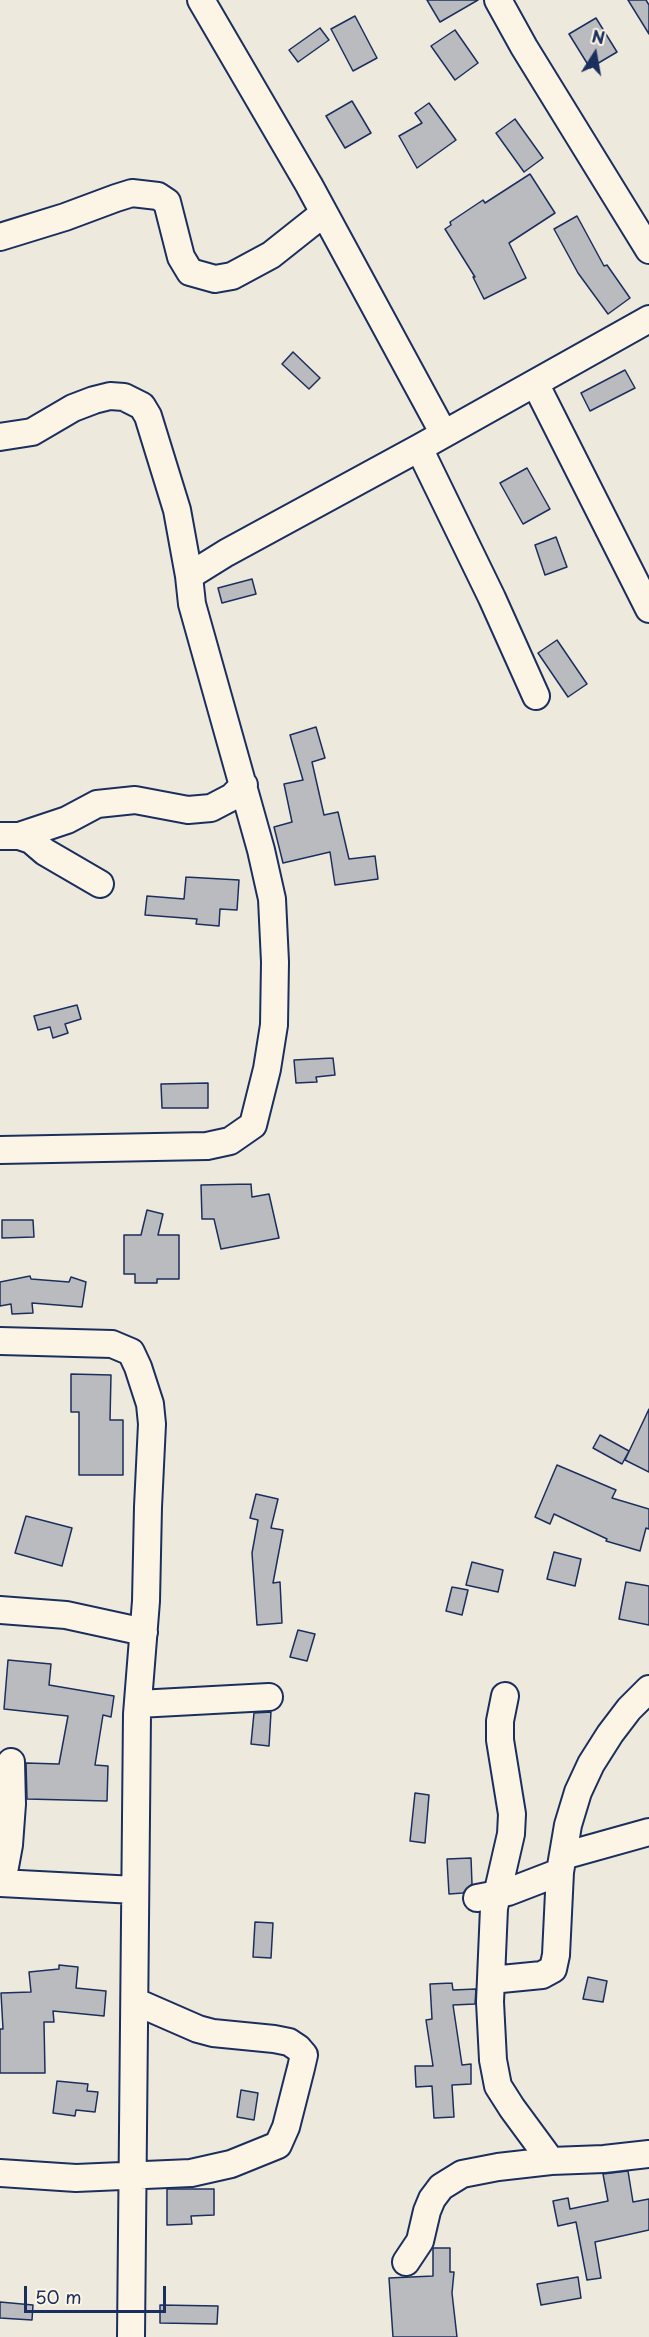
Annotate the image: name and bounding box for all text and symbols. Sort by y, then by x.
text: N [590,23,607,49]
north arrow [565,24,625,84]
scale bar [27,2274,170,2312]
text: 50 m [35,2283,82,2310]

